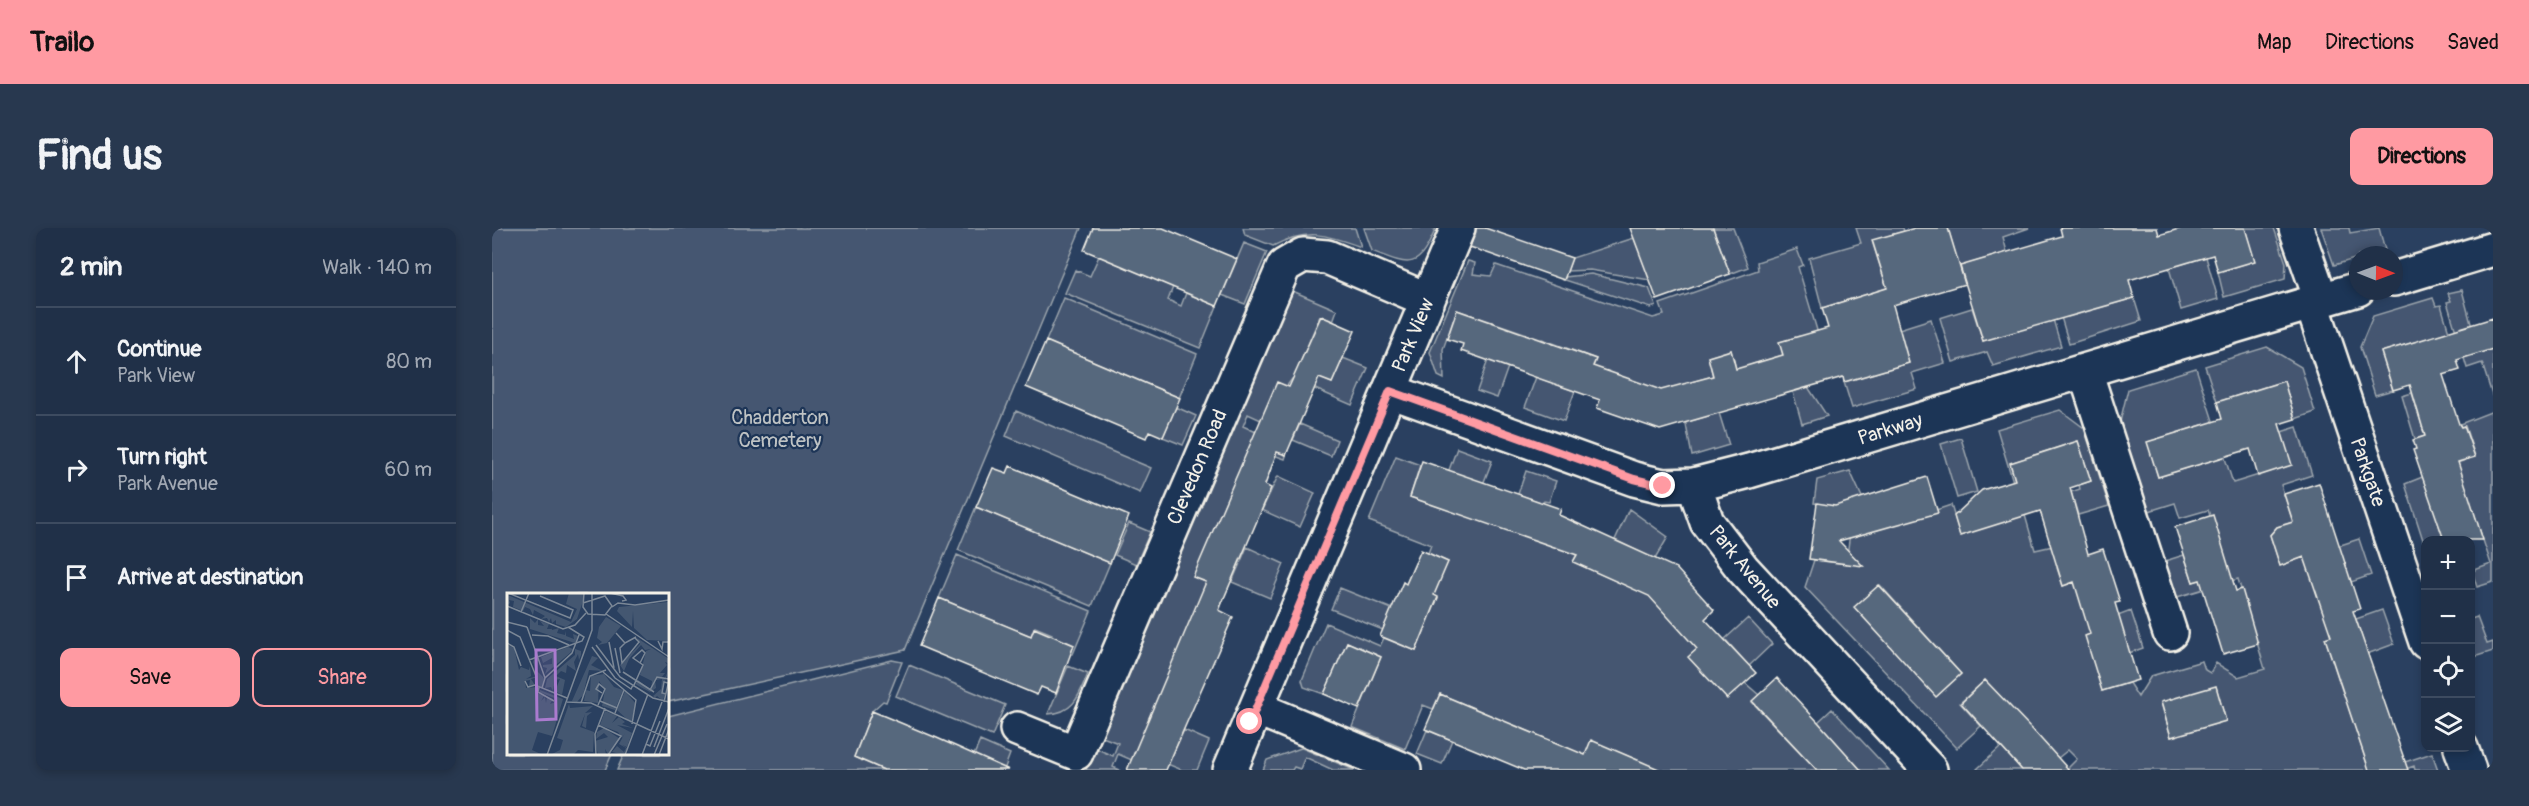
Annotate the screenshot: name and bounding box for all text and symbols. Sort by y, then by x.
text: Trailo [30,25,94,60]
text: Map [2257,29,2292,56]
text: Directions [2325,29,2414,56]
text: Saved [2447,29,2499,56]
button: Directions [2350,128,2493,185]
text: Find us [36,130,162,182]
north arrow [2349,246,2403,300]
text: 2 min [60,251,122,283]
text: Walk · 140 m [322,255,432,280]
street label: Park View [1386,294,1440,376]
text: Continue [117,335,201,363]
icon: ahead [60,345,93,378]
text: 80 m [386,349,432,374]
text: Park View [117,363,195,388]
park label: Chadderton Cemetery [731,405,829,453]
street label: Clevedon Road [1161,406,1233,528]
street label: Parkway [1855,407,1926,451]
street label: Parkgate [2345,434,2392,510]
text: Turn right [117,443,207,471]
icon: right [60,453,93,486]
text: 60 m [385,457,432,482]
text: Park Avenue [117,471,218,496]
route end [1649,472,1675,498]
street label: Park Avenue [1704,520,1787,614]
map controls [2421,536,2475,752]
button: + [2421,536,2475,590]
icon: arrive [60,561,93,594]
text: Arrive at destination [117,563,303,591]
button: − [2421,590,2475,644]
inset map [507,593,669,755]
button: locate [2421,644,2475,698]
button: Save [60,648,240,707]
button: Share [252,648,432,707]
button: layers [2421,698,2475,752]
route start [1236,708,1262,734]

